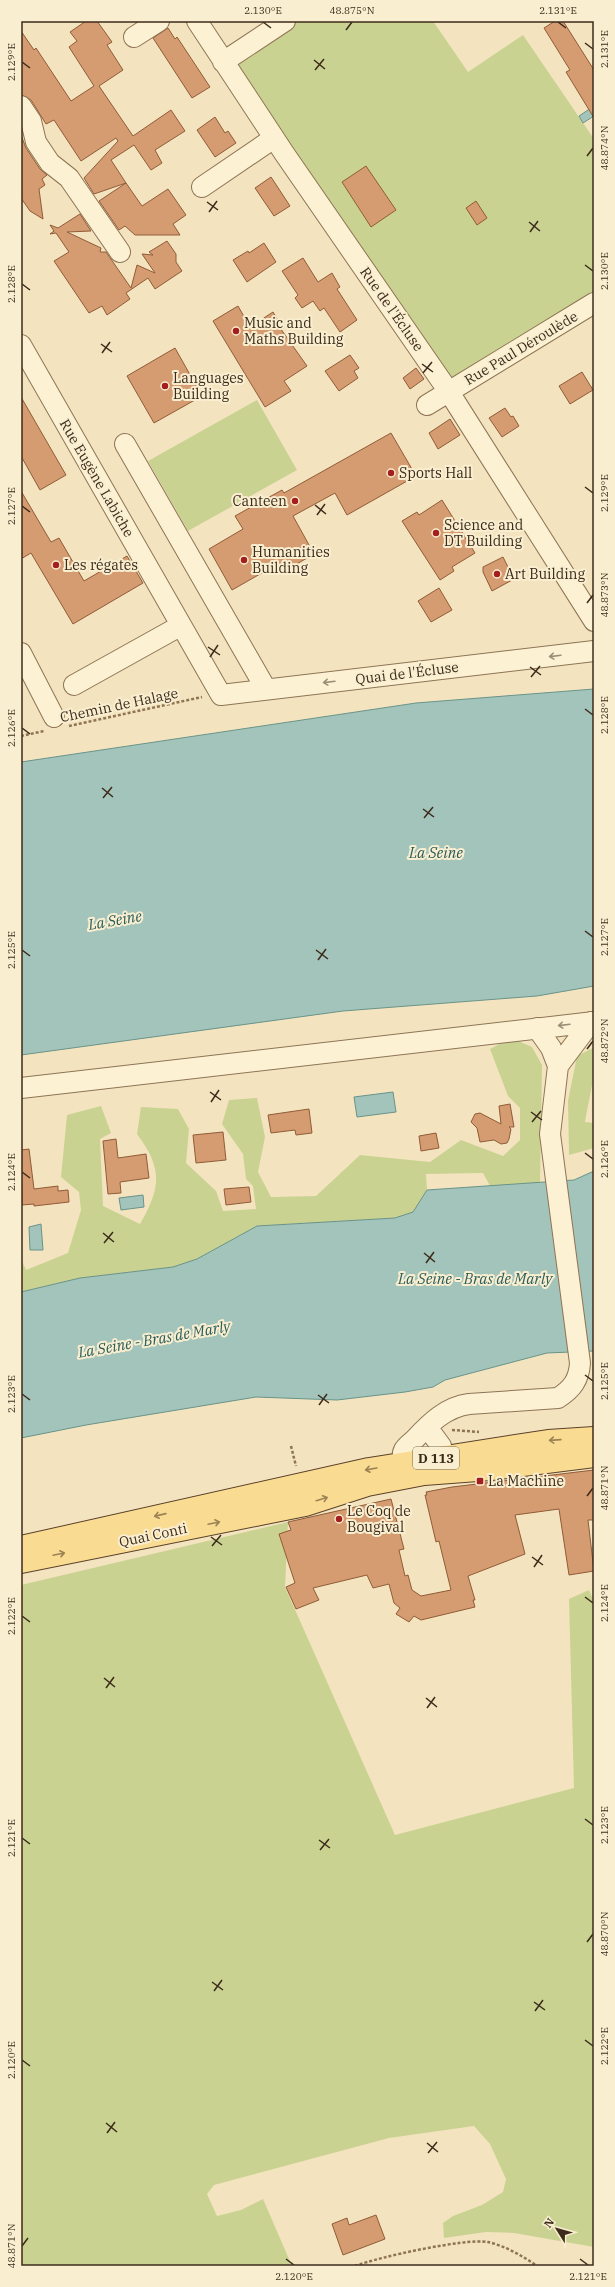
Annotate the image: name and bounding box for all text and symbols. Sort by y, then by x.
text: 2.130°E [244,4,282,17]
text: 48.875°N [329,4,375,17]
text: 2.131°E [539,4,577,17]
text: 2.131°E [598,30,611,68]
text: 2.129°E [5,43,18,81]
text: 48.874°N [598,125,611,171]
text: 2.130°E [598,252,611,290]
street label: Rue de l'Écluse [356,263,429,355]
text: 2.128°E [5,265,18,303]
street label: Rue Paul Déroulède [461,307,581,389]
place label: Music and Maths Building [244,314,344,348]
marker: Music and Maths Building [231,326,241,336]
place label: Languages Building [173,369,244,403]
marker: Languages Building [160,381,170,391]
street label: Rue Eugène Labiche [56,416,138,540]
place label: Sports Hall [399,464,472,482]
marker: Sports Hall [386,468,396,478]
text: 2.129°E [598,474,611,512]
text: 2.127°E [5,487,18,525]
place label: Canteen [233,492,287,510]
marker: Canteen [290,496,300,506]
place label: Science and DT Building [444,516,524,550]
marker: Science and DT Building [431,528,441,538]
place label: Humanities Building [252,543,330,577]
marker: Humanities Building [239,555,249,565]
place label: Les régates [64,556,138,574]
marker: Les régates [51,560,61,570]
place label: Art Building [505,565,586,583]
marker: Art Building [492,569,502,579]
text: 48.873°N [598,572,611,618]
one-way arrow [549,652,562,660]
street label: Quai de l'Écluse [354,657,460,688]
one-way arrow [323,678,336,686]
street label: Chemin de Halage [58,684,180,726]
text: 2.128°E [598,696,611,734]
text: 2.126°E [5,709,18,747]
water label: La Seine [408,843,463,862]
water label: La Seine [86,906,144,934]
text: 2.127°E [598,918,611,956]
text: 2.125°E [5,931,18,969]
text: 48.872°N [598,1018,611,1064]
one-way arrow [558,1022,571,1029]
text: 2.126°E [598,1140,611,1178]
text: 2.124°E [5,1153,18,1191]
water label: La Seine - Bras de Marly [397,1269,553,1288]
water label: La Seine - Bras de Marly [76,1316,233,1362]
text: 2.125°E [598,1362,611,1400]
text: 2.123°E [5,1375,18,1413]
one-way arrow [549,1437,562,1444]
road number: D 113 [413,1447,459,1469]
one-way arrow [365,1465,378,1473]
text: 48.871°N [598,1465,611,1511]
place label: La Machine [488,1472,564,1490]
marker: La Machine [475,1476,485,1486]
one-way arrow [316,1495,329,1502]
place label: Le Coq de Bougival [347,1502,411,1536]
one-way arrow [154,1512,167,1520]
marker: Le Coq de Bougival [334,1514,344,1524]
one-way arrow [207,1518,220,1526]
street label: Quai Conti [117,1519,189,1551]
one-way arrow [52,1550,65,1558]
text: 2.124°E [598,1584,611,1622]
text: 2.122°E [5,1597,18,1635]
text: 2.123°E [598,1806,611,1844]
text: 2.121°E [5,1819,18,1857]
text: 48.870°N [598,1911,611,1957]
text: 2.122°E [598,2027,611,2065]
text: 2.120°E [5,2041,18,2079]
north arrow [537,2209,577,2249]
text: N [541,2215,557,2231]
text: 48.871°N [5,2223,18,2269]
text: 2.120°E [275,2270,313,2283]
text: 2.121°E [569,2270,607,2283]

